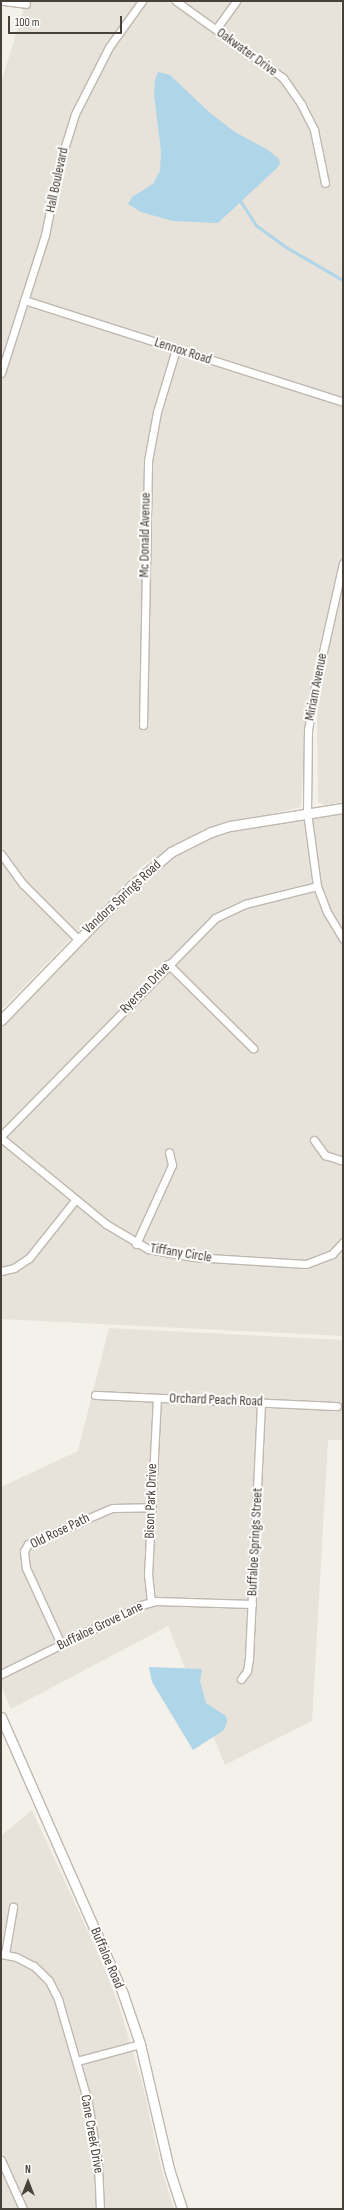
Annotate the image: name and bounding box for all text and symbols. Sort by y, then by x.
scale bar [10,8,124,34]
text: 100 m [15,15,40,30]
street label: Oakwater Drive [213,24,281,80]
street label: Hall Boulevard [42,146,72,214]
street label: Lennox Road [152,334,214,368]
street label: Mc Donald Avenue [136,492,154,578]
street label: Miriam Avenue [301,652,331,722]
street label: Vandora Springs Road [79,856,165,938]
street label: Ryerson Drive [117,959,173,1017]
street label: Tiffany Circle [149,1240,213,1266]
street label: Orchard Peach Road [169,1390,263,1410]
street label: Bison Park Drive [141,1463,161,1539]
street label: Buffaloe Springs Street [244,1487,266,1597]
street label: Old Rose Path [28,1509,92,1553]
street label: Buffaloe Grove Lane [54,1598,146,1654]
street label: Buffaloe Road [87,1925,127,1991]
street label: Cane Creek Drive [77,2093,107,2175]
north arrow [8,2162,48,2202]
text: N [25,2163,31,2176]

